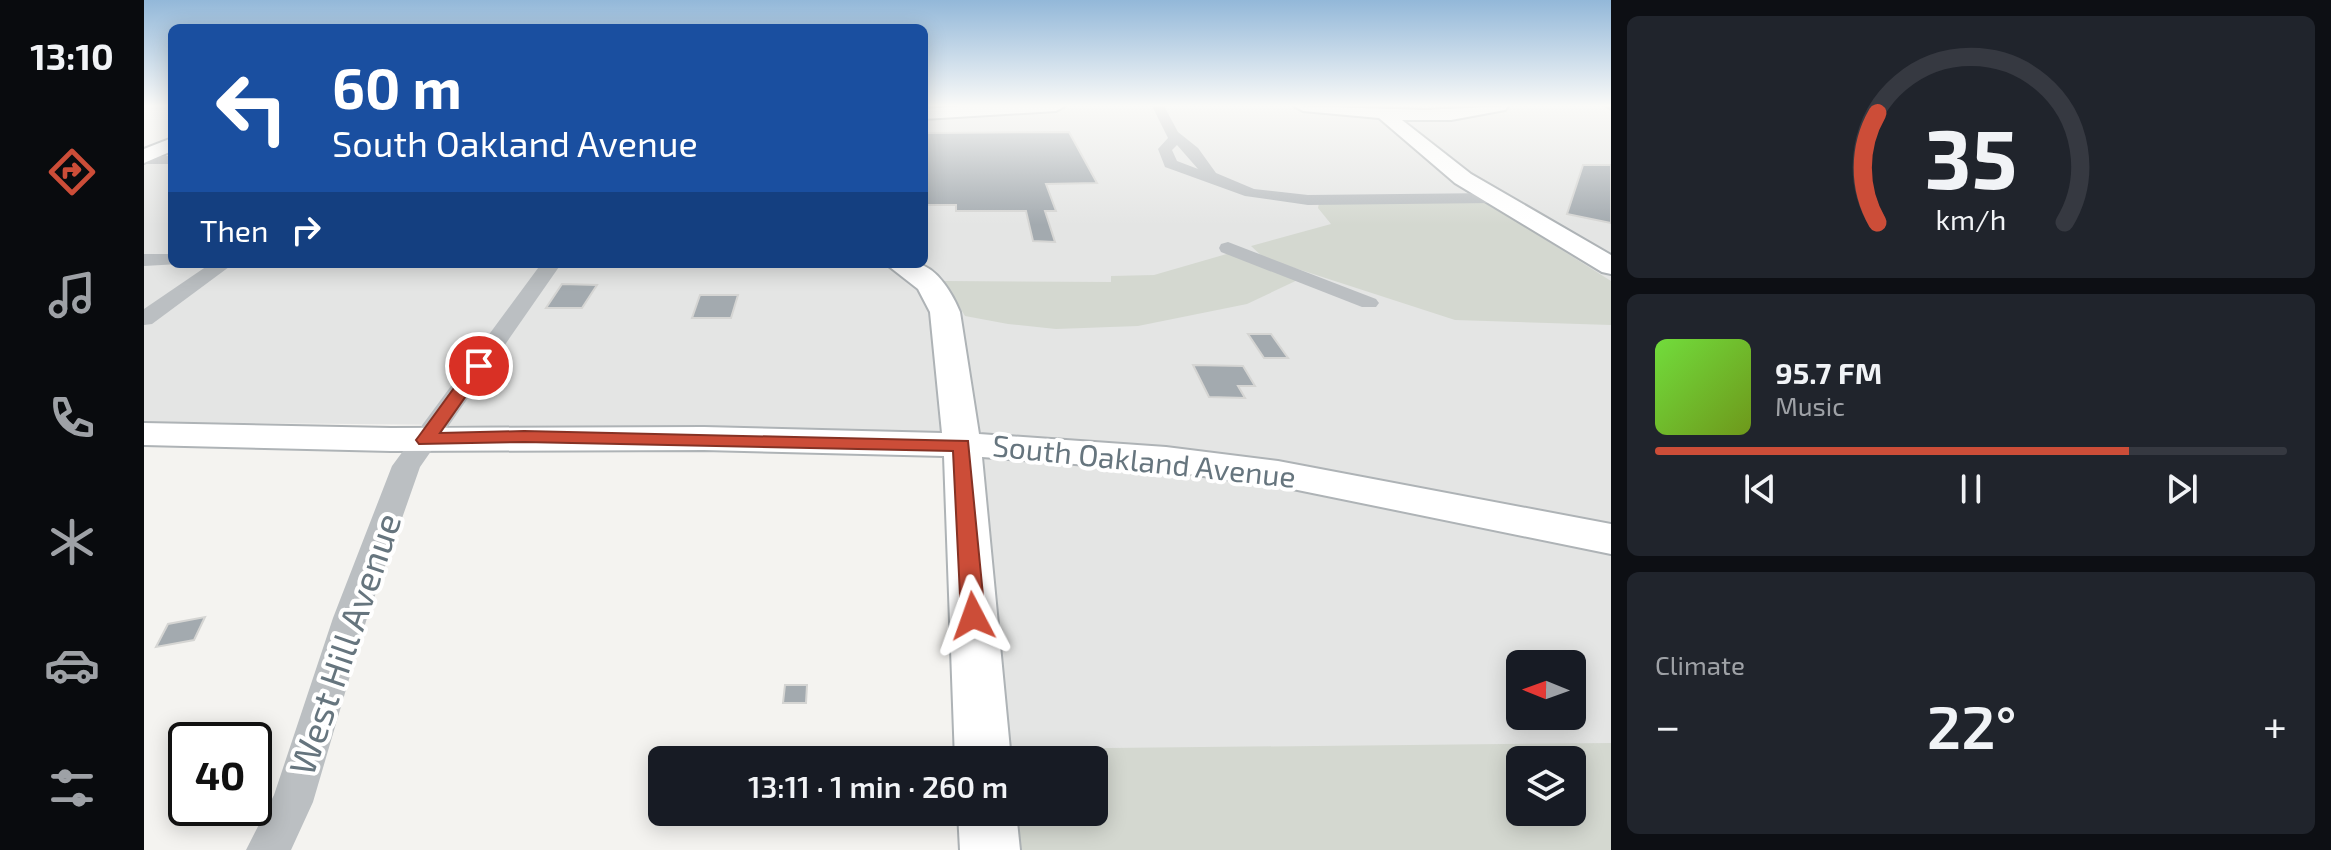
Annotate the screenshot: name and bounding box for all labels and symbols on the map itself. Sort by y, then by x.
pin [445,332,513,400]
street label: South Oakland Avenue [991,426,1298,494]
street label: West Hill Avenue [279,507,409,780]
position arrow [931,574,1015,658]
north arrow [1506,650,1586,730]
speed limit sign: 40 [168,722,272,826]

